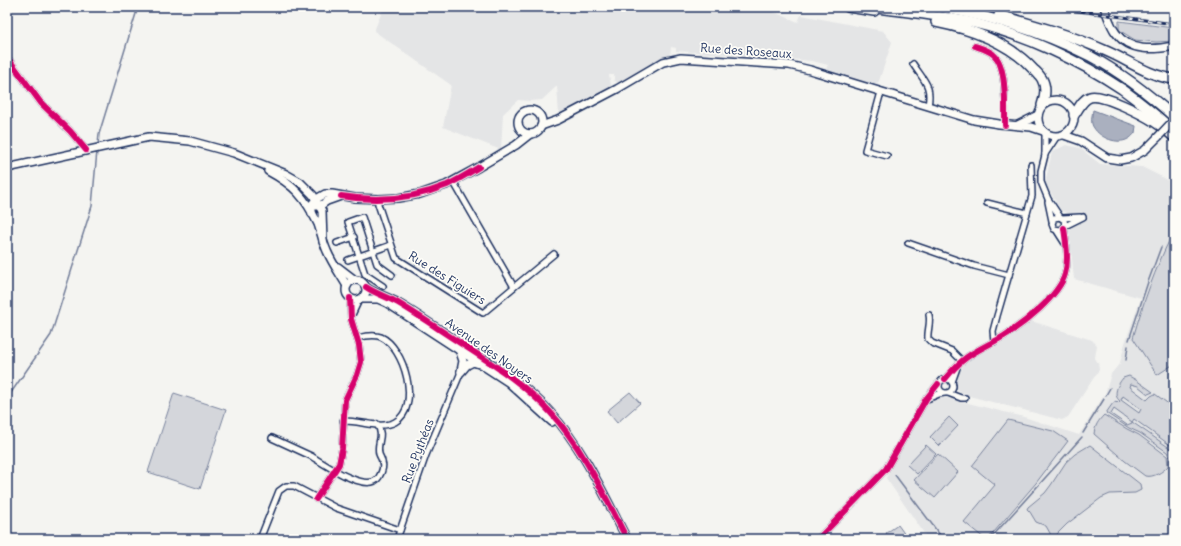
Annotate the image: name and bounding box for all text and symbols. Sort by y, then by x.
street label: Rue des Roseaux [700,40,792,61]
street label: Rue des Figuiers [406,248,489,307]
street label: Avenue des Noyers [443,315,536,386]
street label: Rue Pythéas [398,417,437,485]

